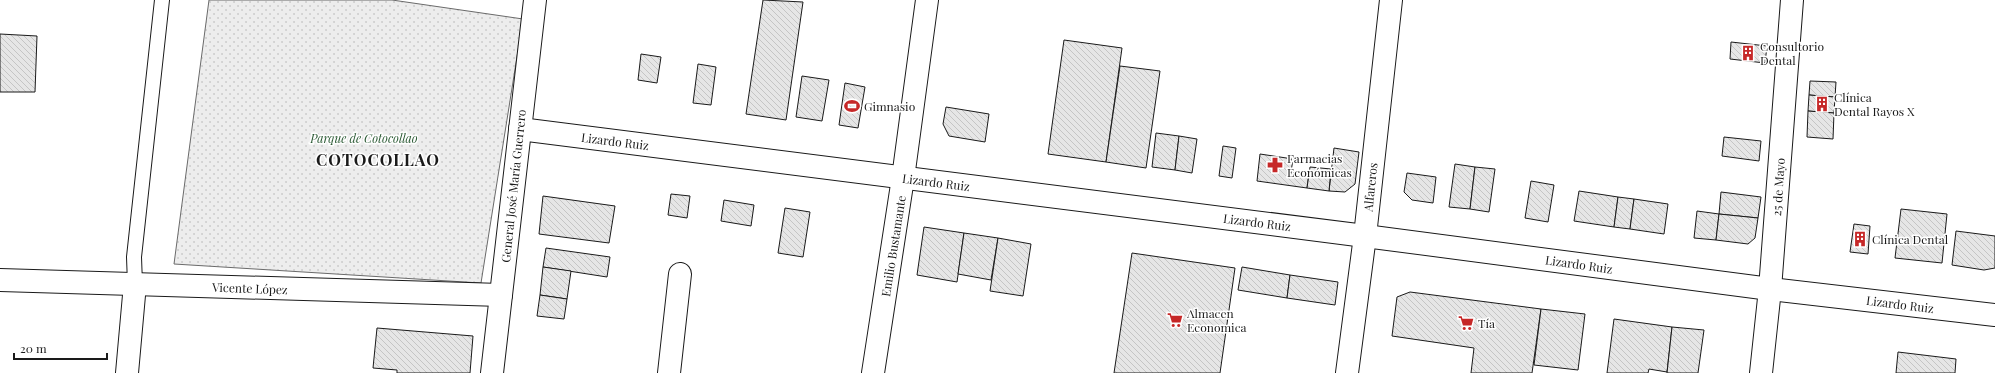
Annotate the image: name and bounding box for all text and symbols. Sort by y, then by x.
place label: Consultorio Dental [1760,38,1824,68]
building icon: Consultorio Dental [1739,44,1757,62]
place label: Clínica Dental Rayos X [1834,89,1915,119]
building icon: Clínica Dental Rayos X [1813,95,1831,113]
sports icon: Gimnasio [843,97,861,115]
place label: Gimnasio [864,98,916,114]
street label: General José María Guerrero [497,108,529,263]
street label: Lizardo Ruiz [580,129,650,153]
park label: Parque de Cotocollao [309,130,418,146]
district label: COTOCOLLAO [316,149,440,170]
place label: Farmacias Económicas [1287,150,1352,180]
pharmacy icon: Farmacias Económicas [1266,156,1284,174]
street label: 25 de Mayo [1768,157,1788,217]
street label: Alfareros [1359,162,1381,213]
street label: Lizardo Ruiz [901,170,971,194]
street label: Emilio Bustamante [877,194,909,298]
street label: Lizardo Ruiz [1222,210,1292,234]
building icon: Clínica Dental [1851,230,1869,248]
place label: Clínica Dental [1872,231,1949,247]
street label: Lizardo Ruiz [1544,251,1614,277]
street label: Vicente López [211,279,288,297]
street label: Lizardo Ruiz [1865,292,1935,316]
place label: Almacen Economica [1186,305,1246,335]
supermarket icon: Almacen Economica [1166,311,1184,329]
supermarket icon: Tía [1457,314,1475,332]
place label: Tía [1478,315,1495,331]
scale bar [14,335,107,361]
text: 20 m [20,340,47,356]

